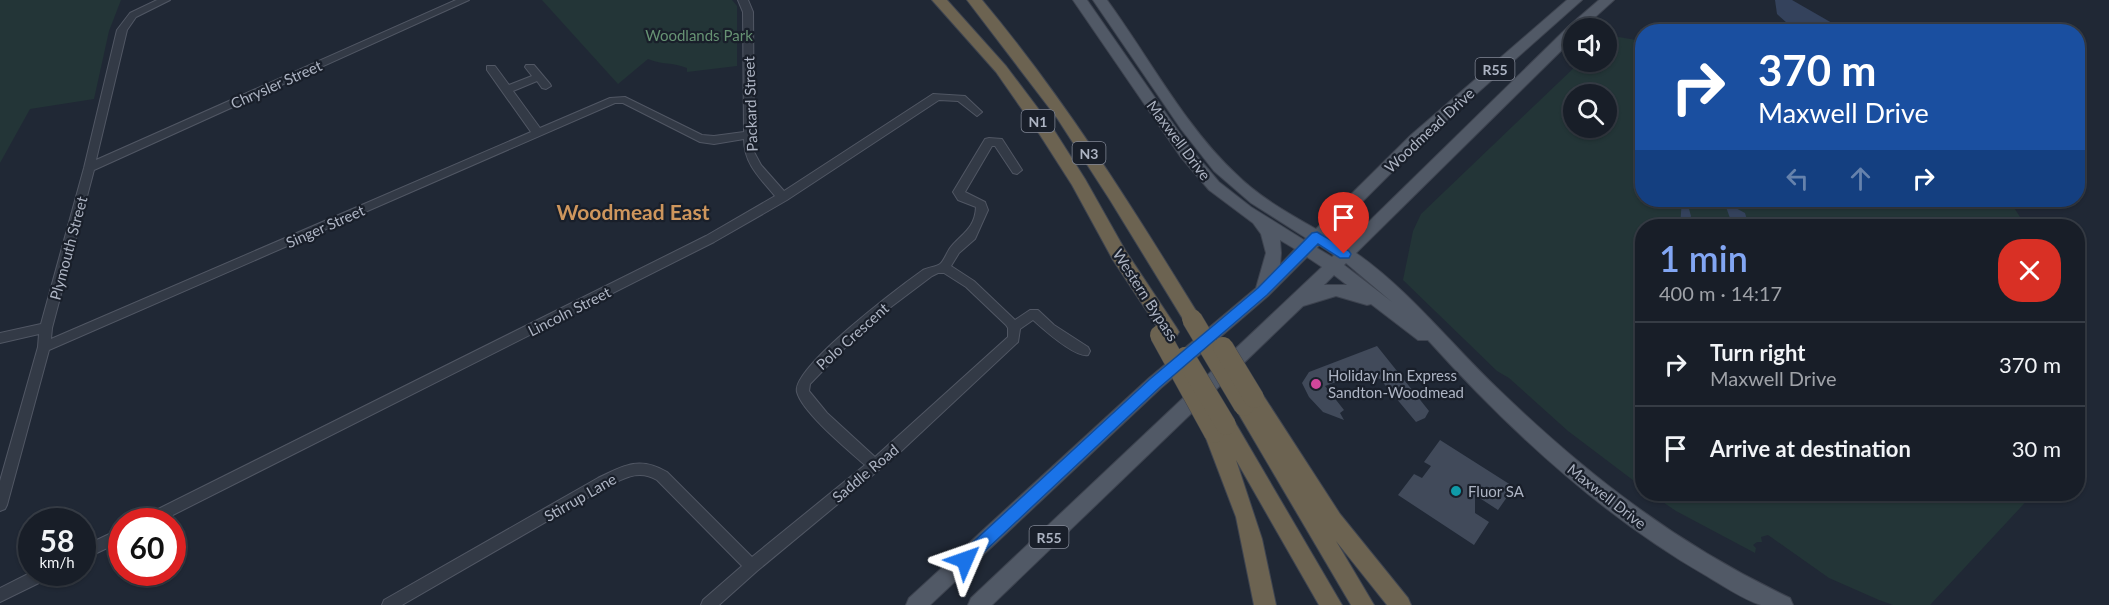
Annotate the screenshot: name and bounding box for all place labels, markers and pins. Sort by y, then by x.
pin [1318,192,1369,254]
place label: Holiday Inn Express Sandton-Woodmead [1328,366,1464,401]
marker: Holiday Inn Express Sandton-Woodmead [1309,377,1323,391]
place label: Fluor SA [1468,482,1525,500]
marker: Fluor SA [1449,484,1463,498]

